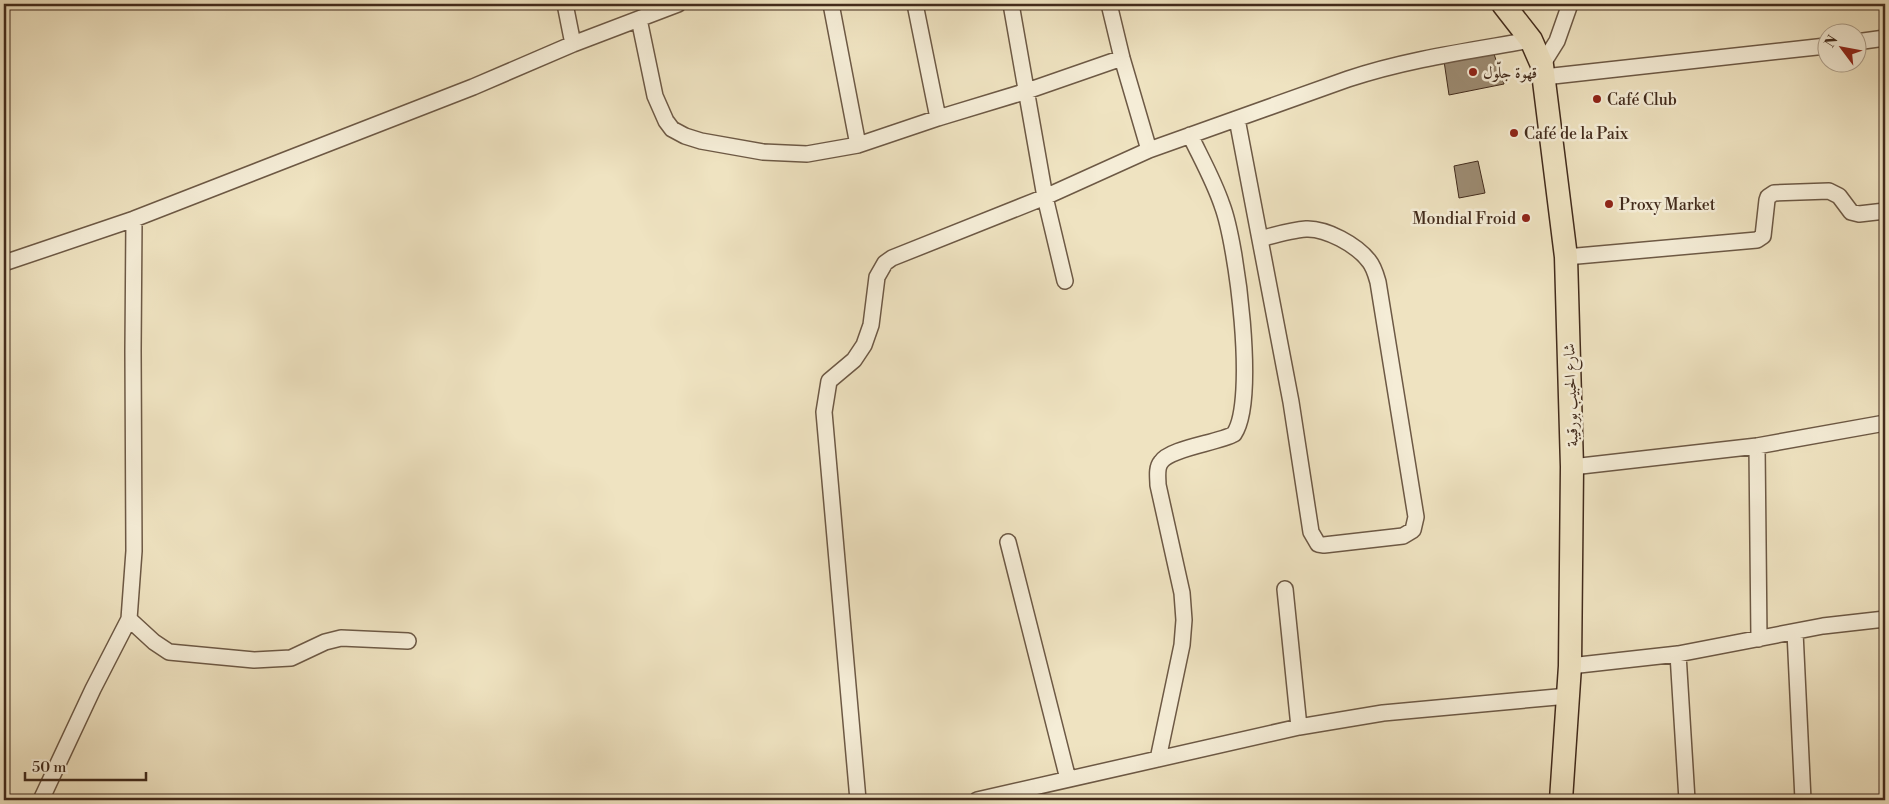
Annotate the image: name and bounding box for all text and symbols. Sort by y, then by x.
north arrow [1816,22,1866,72]
text: N [1821,32,1842,51]
place label: قهوة جلّول [1483,61,1537,83]
marker: قهوة جلّول [1467,66,1479,78]
place label: Café Club [1607,90,1677,110]
marker: Café Club [1591,93,1603,105]
place label: Café de la Paix [1524,124,1629,144]
marker: Café de la Paix [1508,127,1520,139]
place label: Proxy Market [1619,195,1716,215]
marker: Proxy Market [1603,198,1615,210]
place label: Mondial Froid [1412,209,1516,229]
marker: Mondial Froid [1520,212,1532,224]
street label: شارع الحبيب بورقيبة [1559,343,1586,447]
scale bar [25,749,146,781]
text: 50 m [32,758,66,777]

